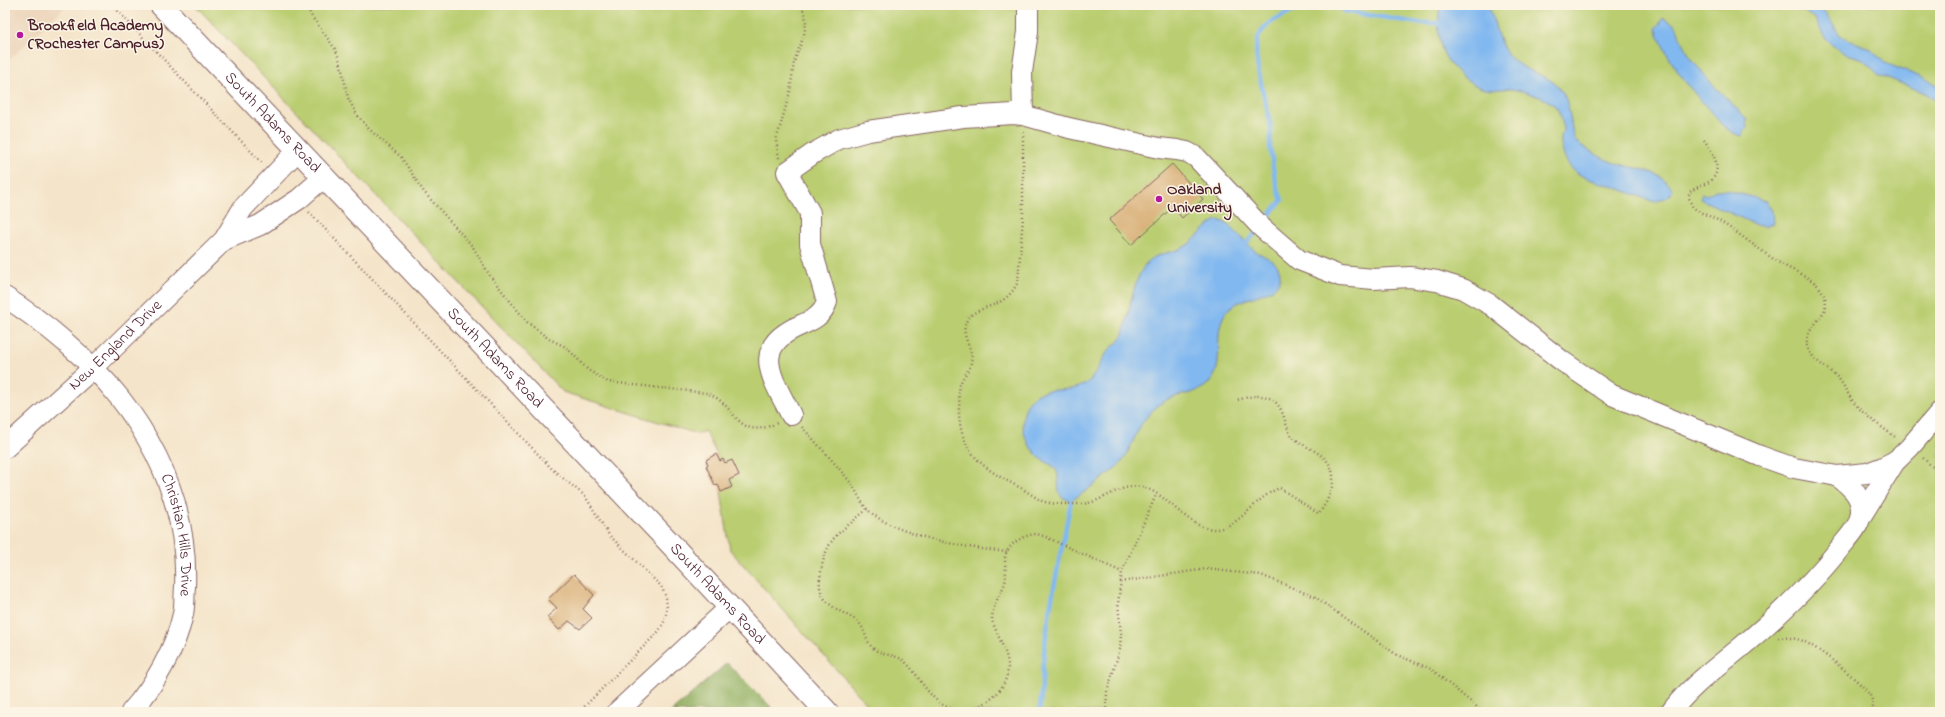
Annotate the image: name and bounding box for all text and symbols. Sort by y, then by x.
place label: Brookfield Academy (Rochester Campus) [27,14,164,56]
marker: Brookfield Academy (Rochester Campus) [15,30,25,40]
street label: South Adams Road [218,67,326,179]
place label: Oakland University [1167,178,1232,221]
marker: Oakland University [1154,194,1164,204]
street label: New England Drive [63,294,169,396]
street label: South Adams Road [441,302,549,414]
street label: Christian Hills Drive [154,470,197,598]
street label: South Adams Road [664,537,771,650]

